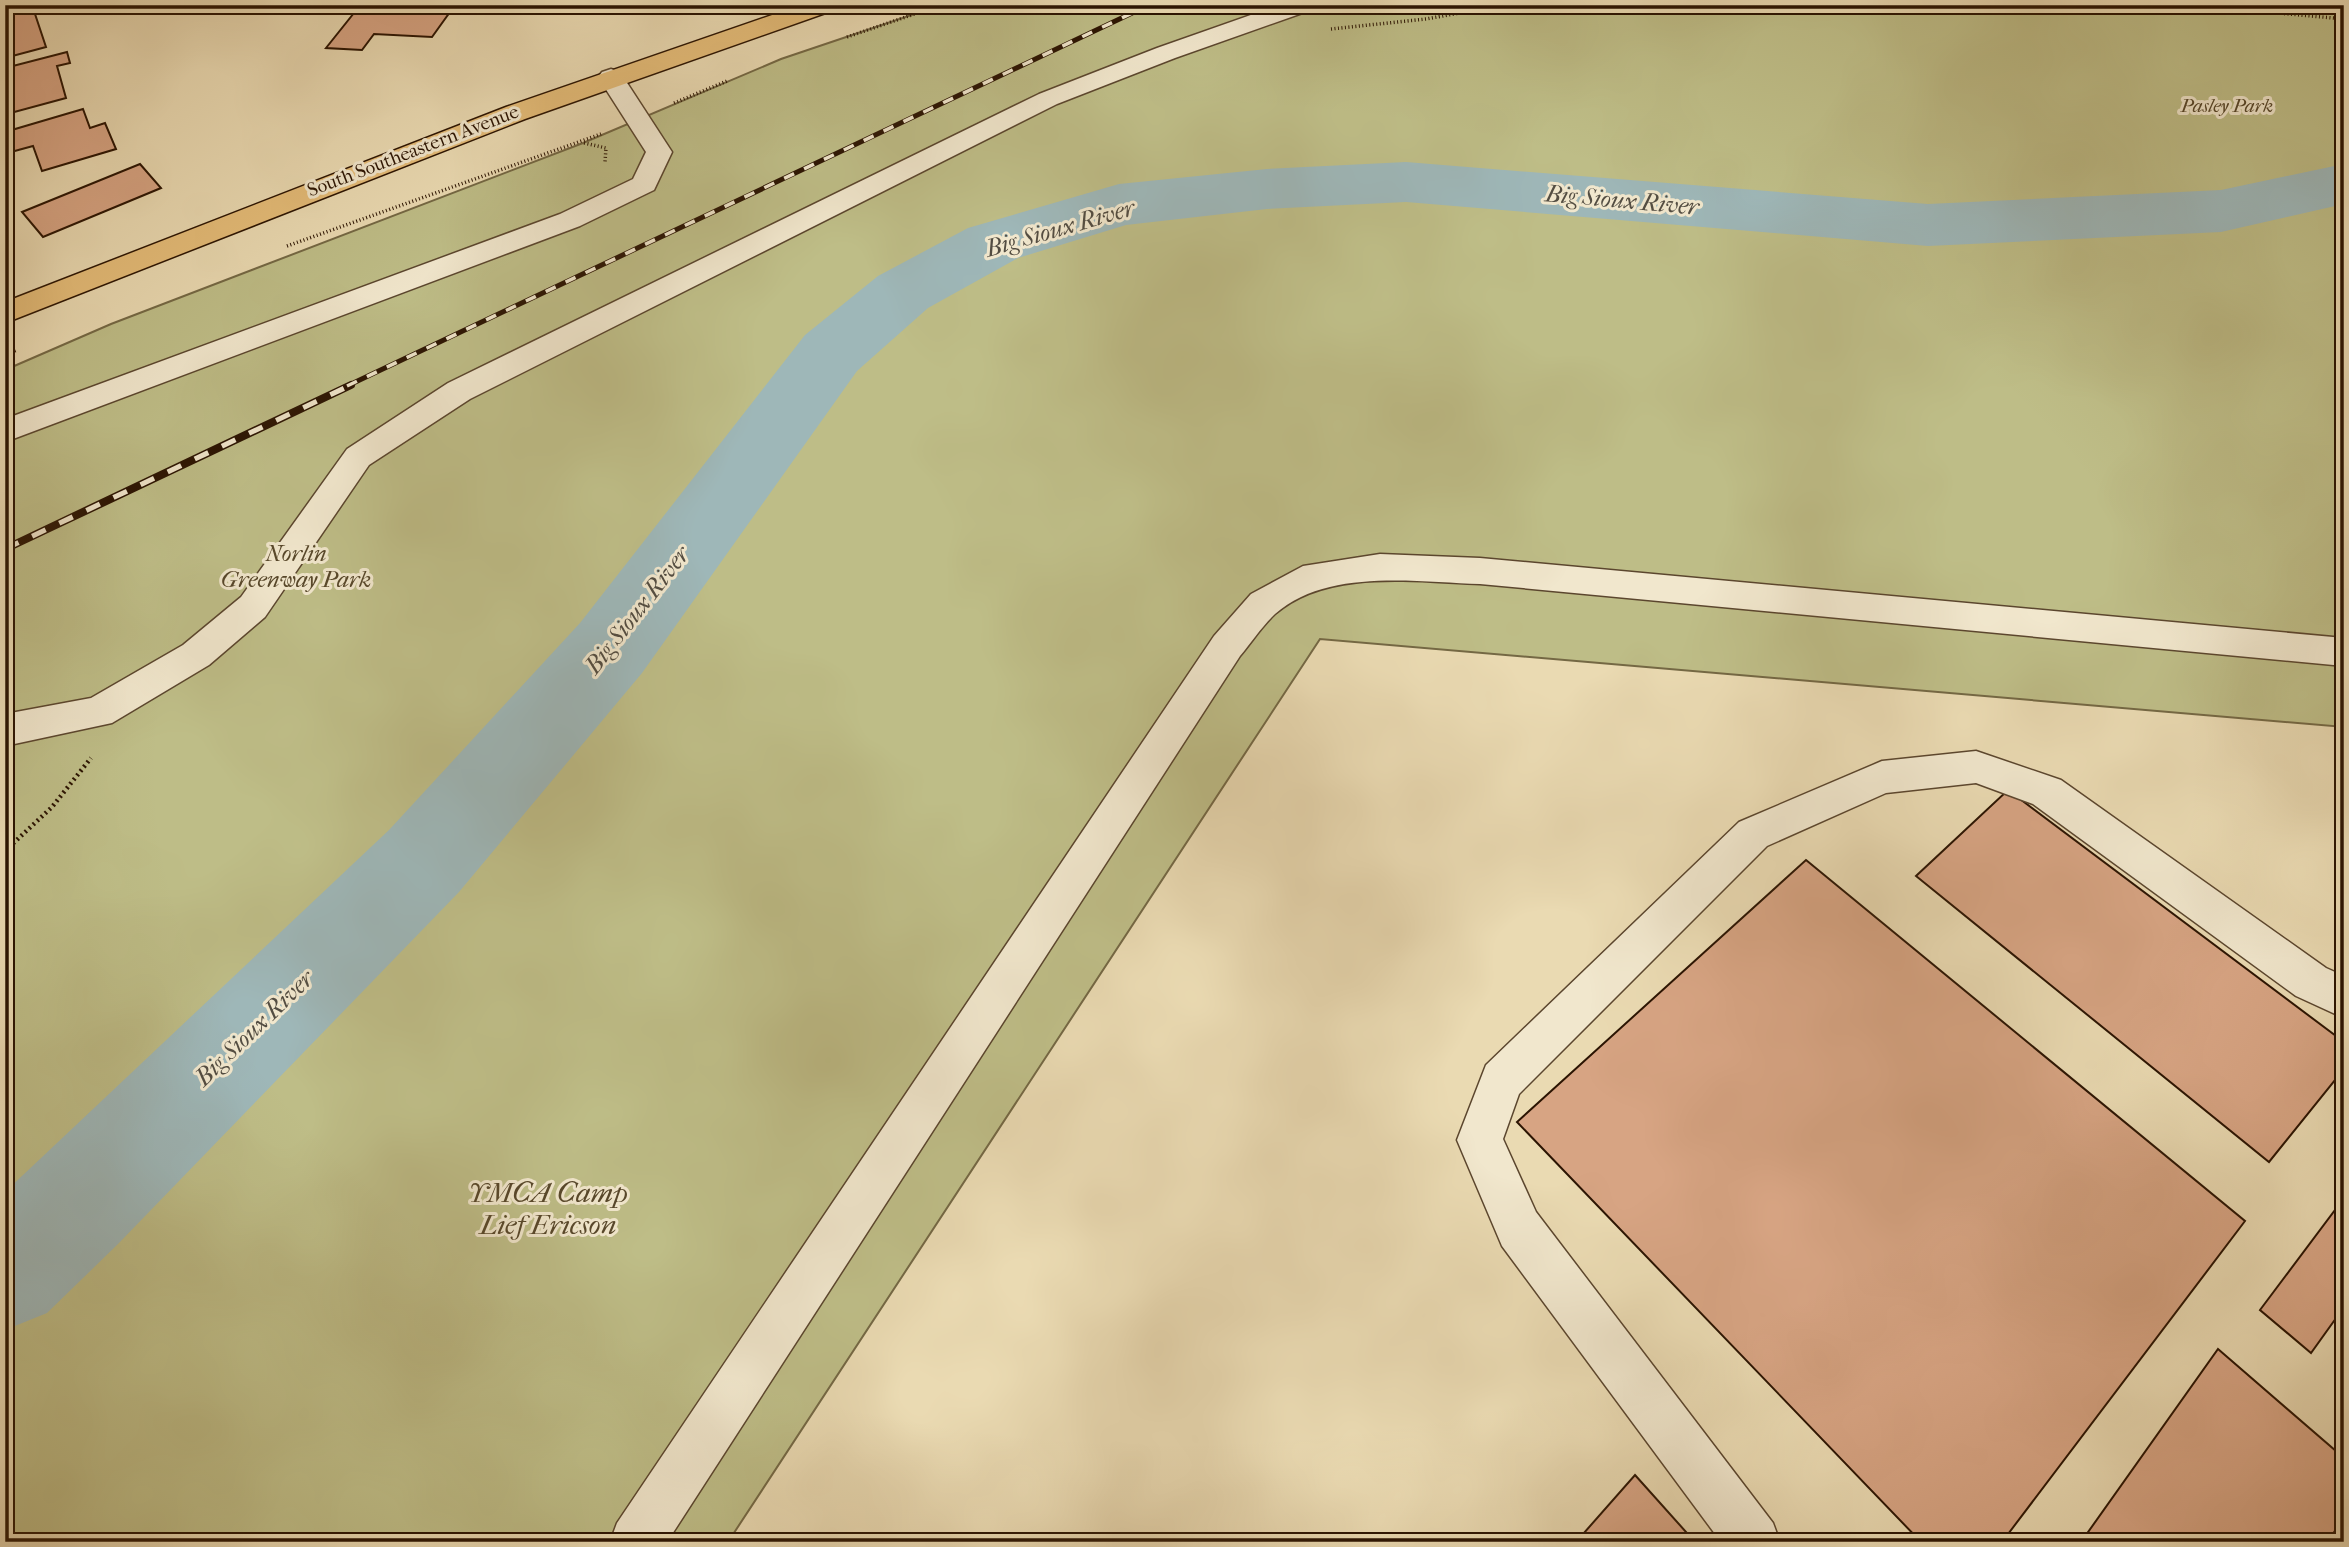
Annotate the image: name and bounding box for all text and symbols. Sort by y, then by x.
park label: Pasley Park [2180,95,2273,117]
street label: South Southeastern Avenue [304,100,522,202]
water label: Big Sioux River [1542,179,1702,221]
water label: Big Sioux River [980,193,1140,263]
water label: Big Sioux River [577,539,697,681]
park label: Norlin Greenway Park [221,540,371,593]
water label: Big Sioux River [187,963,321,1093]
park label: YMCA Camp Lief Ericson [468,1176,628,1241]

